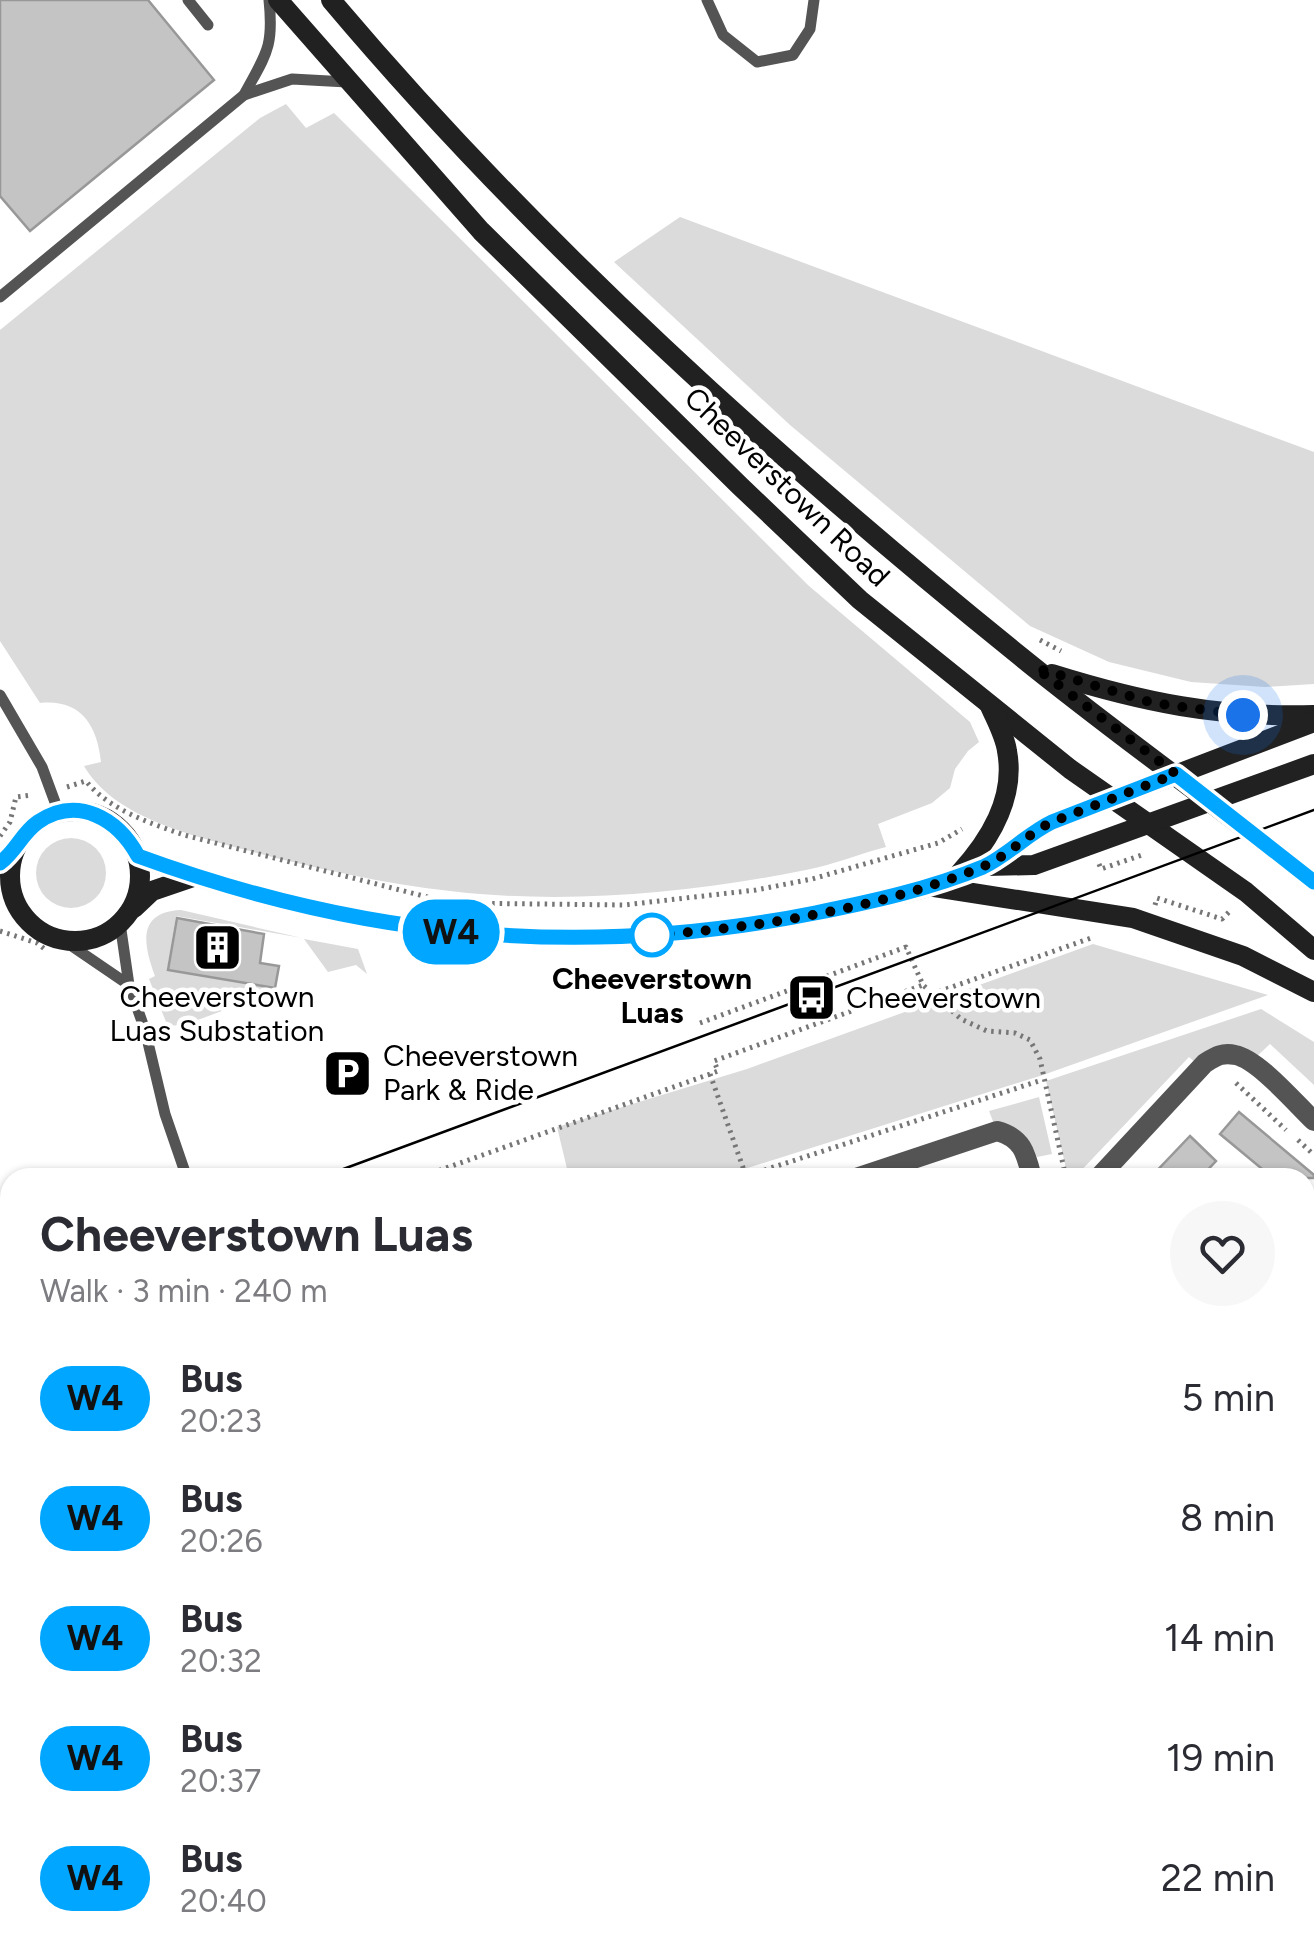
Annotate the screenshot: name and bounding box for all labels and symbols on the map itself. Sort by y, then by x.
street label: Cheeverstown Road [677,379,898,594]
your location [1218,690,1268,740]
line badge: W4 [406,900,496,964]
marker: Cheeverstown Luas [631,914,673,956]
building icon: Cheeverstown Luas Substation [191,922,243,974]
place label: Cheeverstown Luas [552,960,752,1031]
bus stop icon: Cheeverstown [785,972,837,1024]
place label: Cheeverstown Luas Substation [110,978,324,1049]
place label: Cheeverstown [846,979,1041,1016]
place label: Cheeverstown Park & Ride [383,1037,578,1108]
parking icon: Cheeverstown Park & Ride [322,1047,374,1099]

